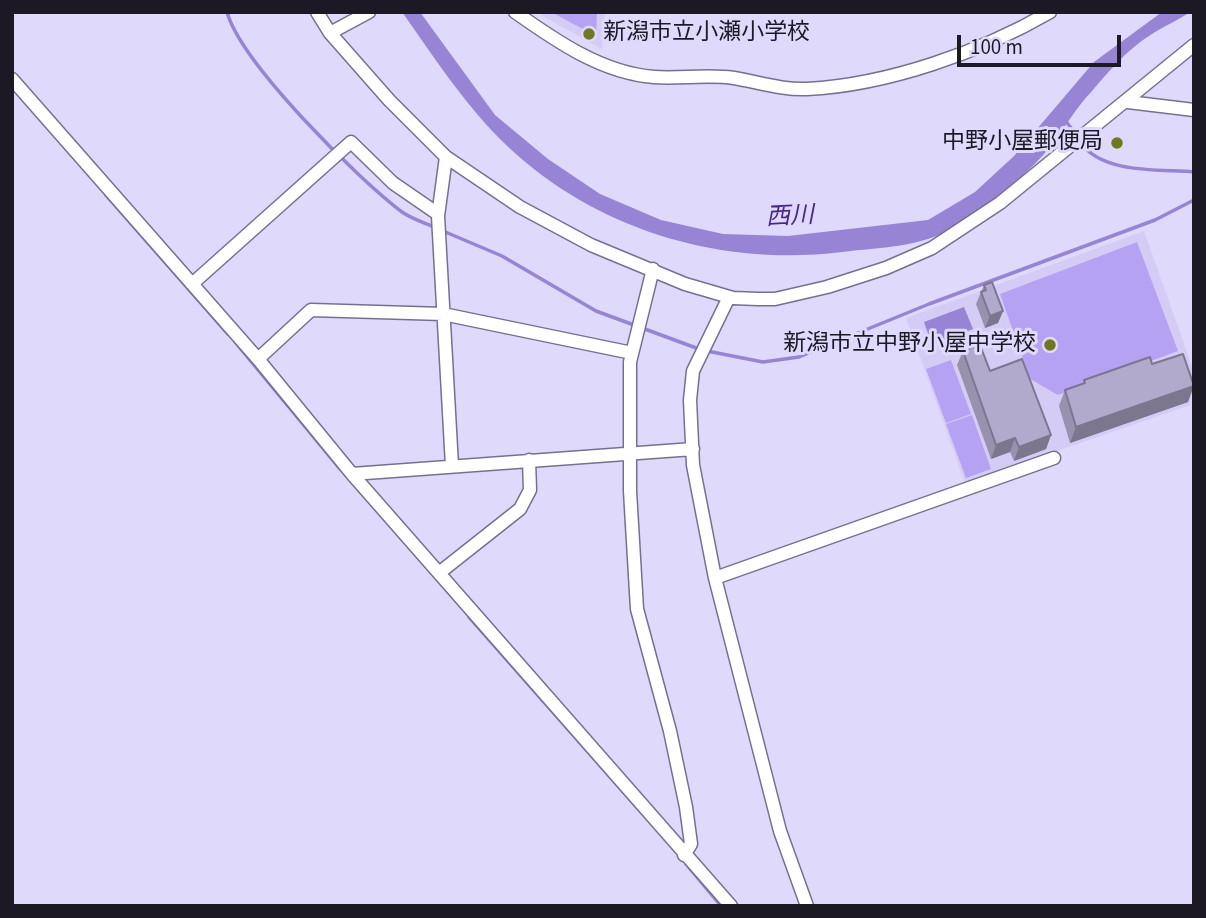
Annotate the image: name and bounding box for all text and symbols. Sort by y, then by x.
place label: 新潟市立小瀬小学校 [603,20,810,48]
scale bar [961,21,1126,65]
marker: 新潟市立小瀬小学校 [581,26,597,42]
text: 100 m [970,32,1023,62]
place label: 中野小屋郵便局 [942,129,1103,157]
marker: 中野小屋郵便局 [1109,135,1125,151]
water label: 西川 [765,202,815,234]
place label: 新潟市立中野小屋中学校 [783,331,1036,359]
marker: 新潟市立中野小屋中学校 [1042,337,1058,353]

